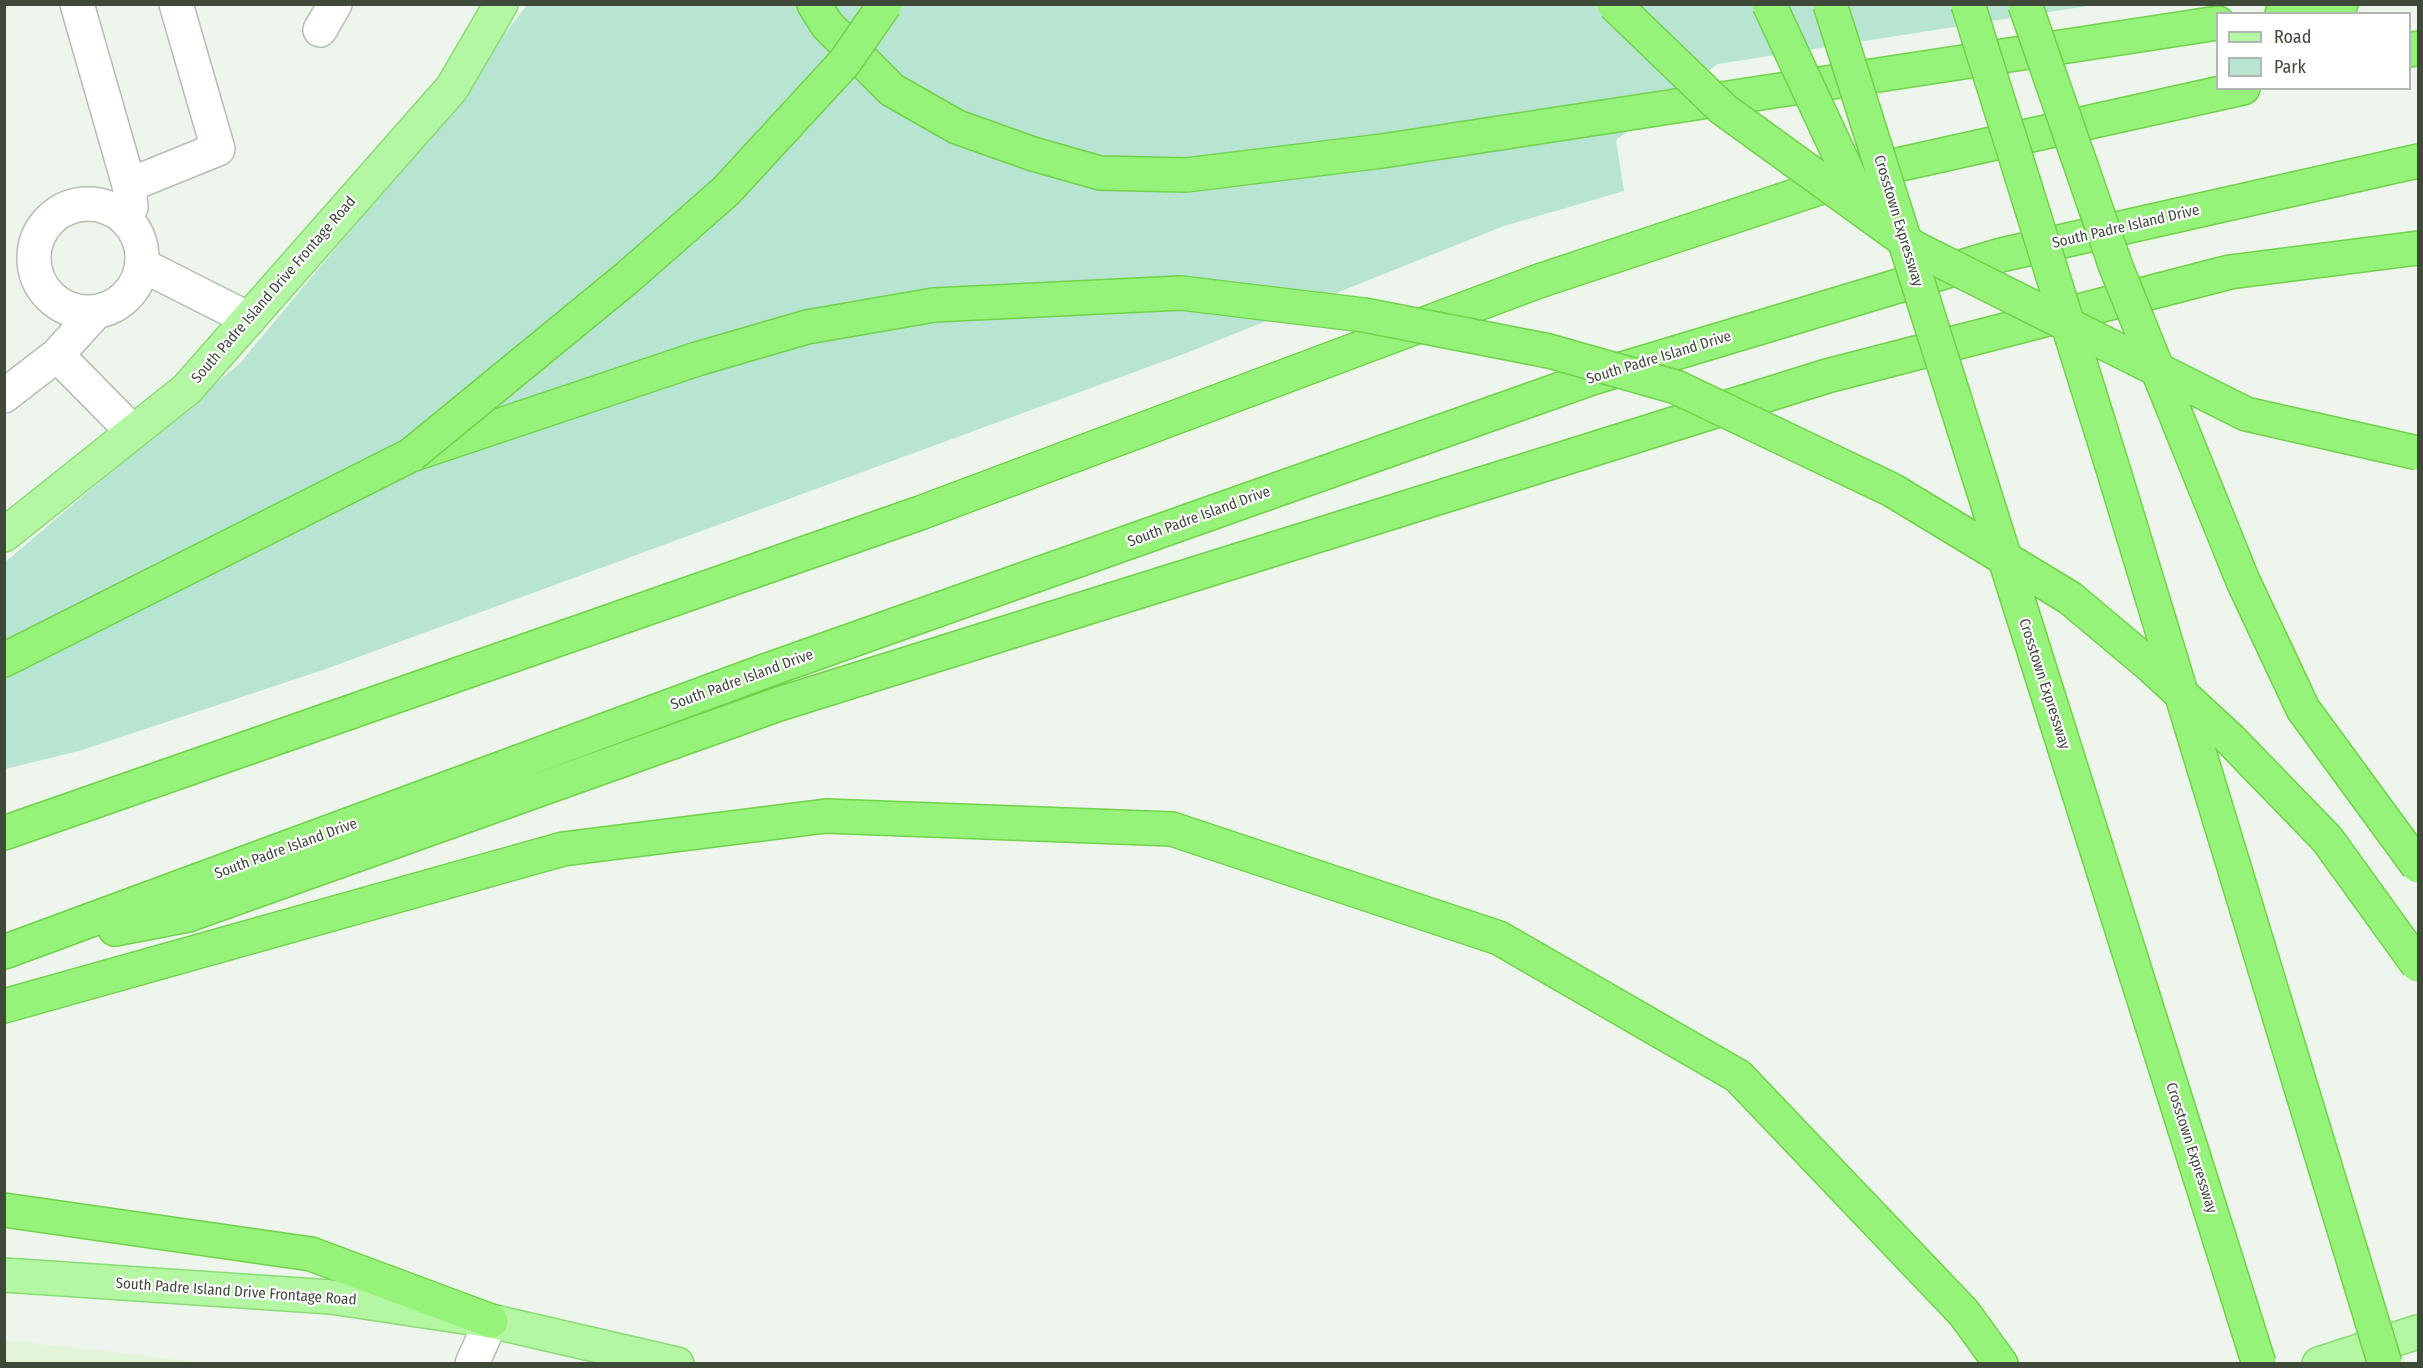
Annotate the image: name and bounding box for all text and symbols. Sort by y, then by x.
legend [2216,12,2411,90]
text: Road [2274,26,2311,48]
text: Park [2274,56,2306,78]
street label: Crosstown Expressway [1869,153,1927,289]
street label: South Padre Island Drive Frontage Road [188,193,360,387]
street label: South Padre Island Drive [2051,201,2201,253]
street label: South Padre Island Drive [1584,327,1734,389]
street label: South Padre Island Drive [1125,483,1273,551]
street label: Crosstown Expressway [2014,616,2074,752]
street label: South Padre Island Drive [668,646,816,714]
street label: South Padre Island Drive [212,815,360,883]
street label: Crosstown Expressway [2161,1080,2221,1216]
street label: South Padre Island Drive Frontage Road [115,1275,357,1309]

